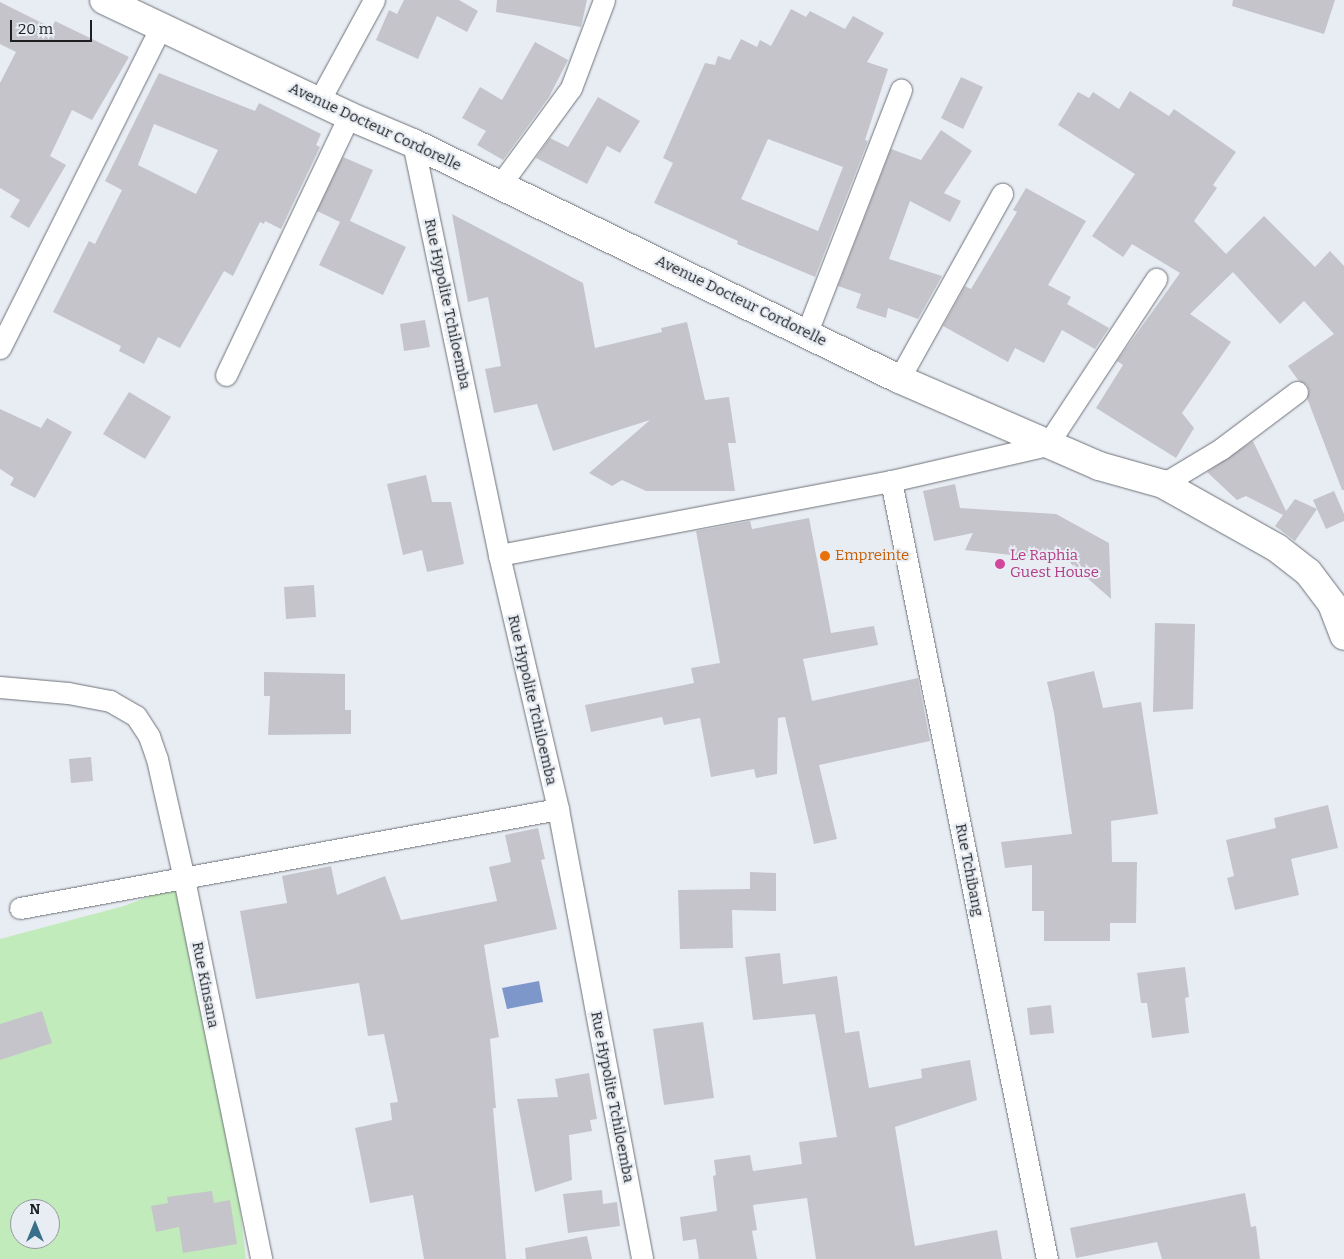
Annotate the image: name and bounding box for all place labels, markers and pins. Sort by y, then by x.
place label: Le Raphia Guest House [1010,546,1099,581]
place label: Empreinte [835,547,909,565]
marker: Empreinte [819,550,831,562]
marker: Le Raphia Guest House [994,558,1006,570]

